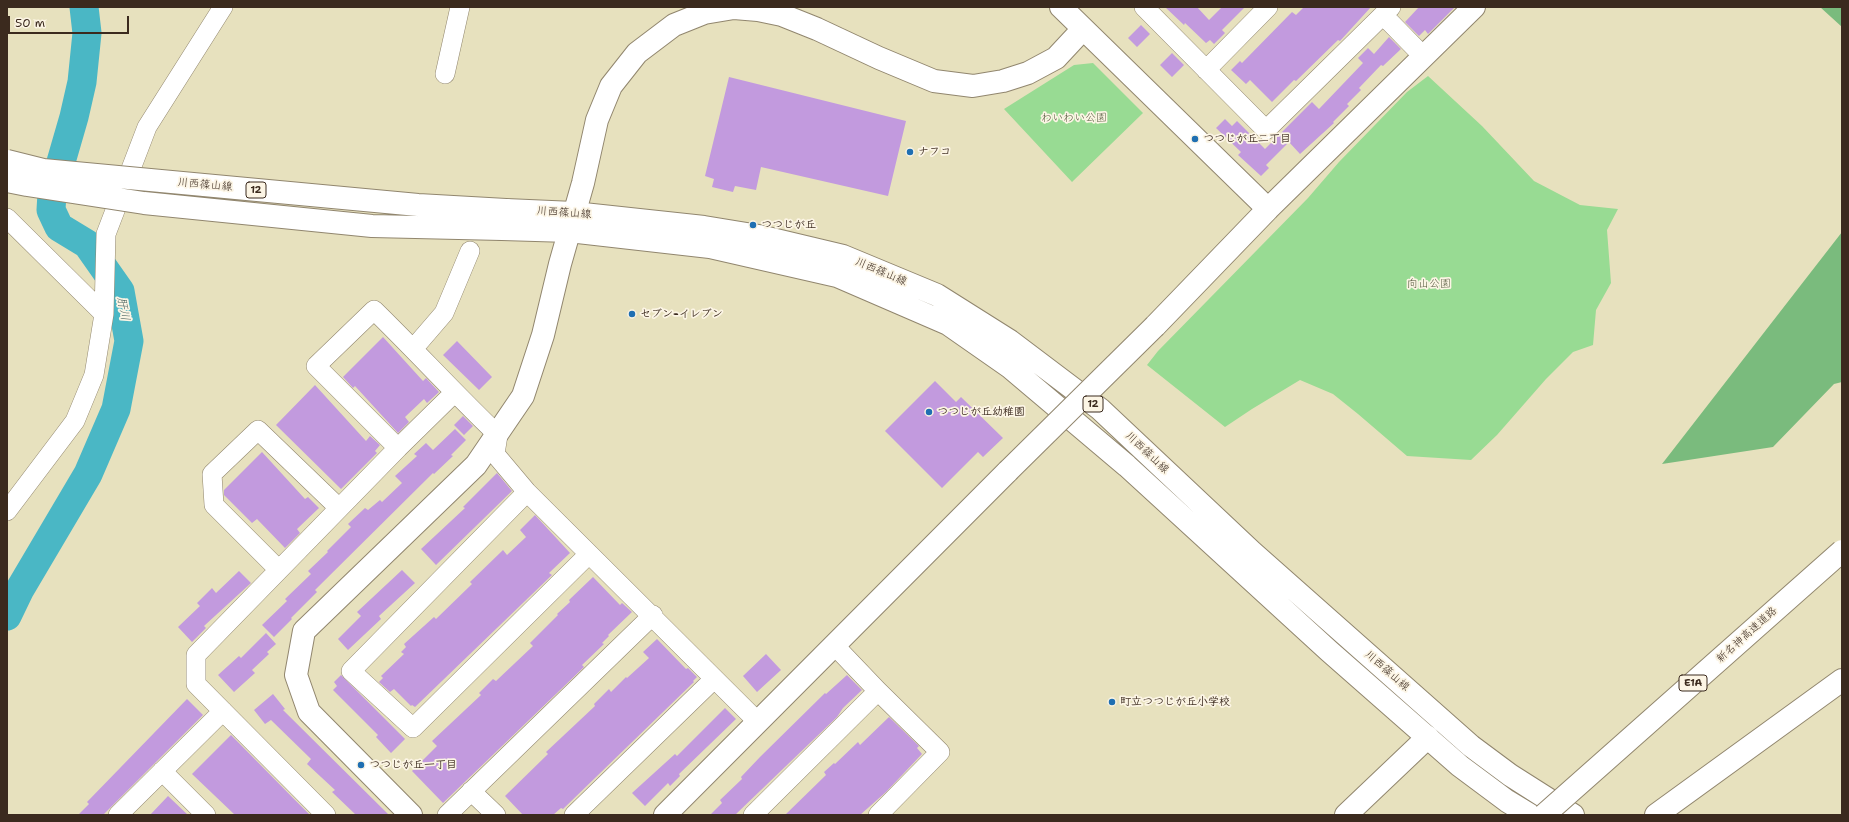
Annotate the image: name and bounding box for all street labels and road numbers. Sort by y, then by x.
street label: 川西篠山線 [177,176,233,194]
road number: 12 [246,182,266,198]
street label: 川西篠山線 [536,204,592,222]
street label: 川西篠山線 [853,255,909,289]
road number: 12 [1083,396,1103,412]
street label: 川西篠山線 [1122,429,1172,477]
street label: 新名神高速道路 [1714,604,1780,666]
street label: 川西篠山線 [1362,648,1412,694]
road number: E1A [1679,675,1707,691]

